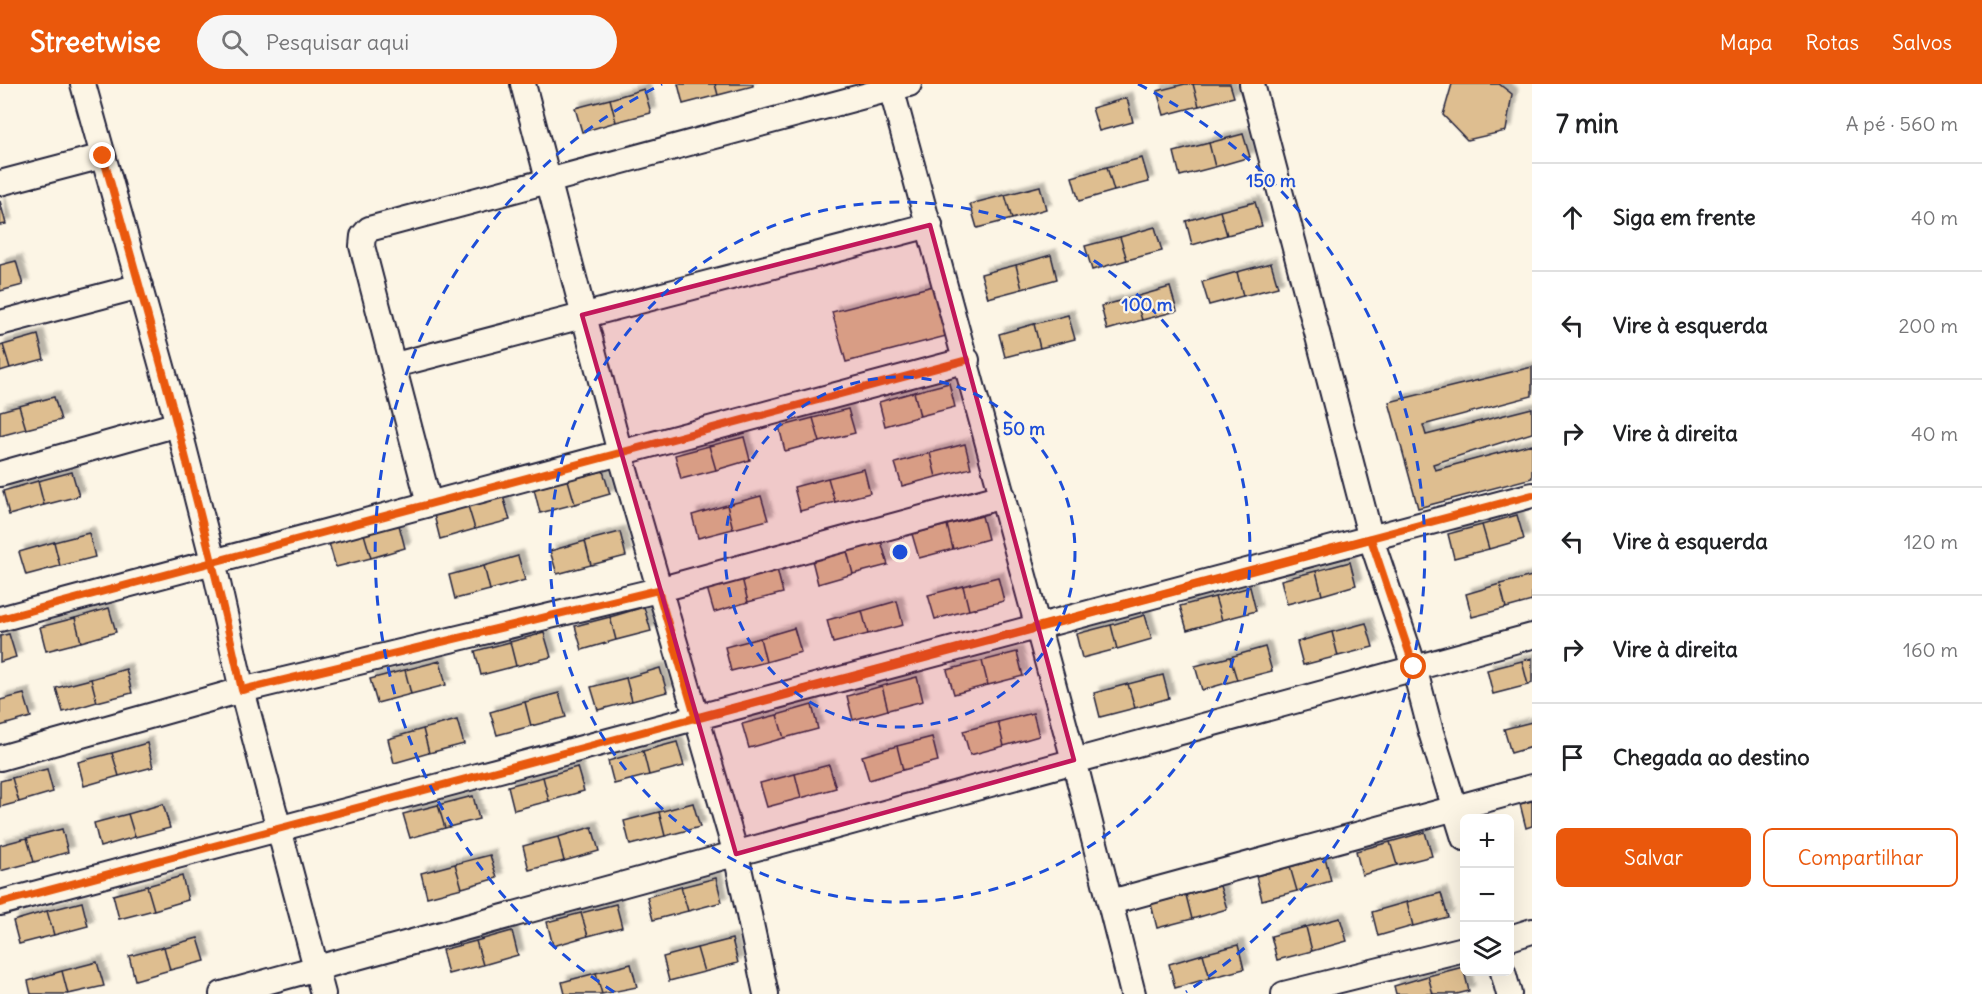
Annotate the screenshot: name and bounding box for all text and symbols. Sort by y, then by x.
search box [197,15,617,69]
text: Streetwise [30,24,161,60]
icon: search [218,26,251,59]
text: Pesquisar aqui [266,28,409,56]
text: Mapa [1720,29,1773,56]
text: Rotas [1806,29,1859,56]
text: Salvos [1892,29,1952,56]
text: 7 min [1556,107,1619,140]
text: A pé · 560 m [1846,111,1958,136]
route end [89,142,115,168]
text: 150 m [1246,169,1296,192]
icon: ahead [1556,201,1589,234]
text: Siga em frente [1613,203,1756,231]
text: 40 m [1911,205,1958,230]
text: 100 m [1122,293,1173,316]
icon: left [1556,309,1589,342]
text: Vire à esquerda [1613,311,1768,339]
text: 200 m [1898,313,1958,338]
text: 50 m [1003,417,1045,440]
icon: right [1556,417,1589,450]
text: Vire à direita [1613,419,1738,447]
text: 40 m [1911,421,1958,446]
icon: left [1556,525,1589,558]
text: Vire à esquerda [1613,527,1768,555]
text: 120 m [1904,529,1958,554]
centre of rings [890,542,910,562]
icon: right [1556,633,1589,666]
text: Vire à direita [1613,635,1738,663]
text: 160 m [1903,637,1958,662]
route start [1400,653,1426,679]
icon: arrive [1556,741,1589,774]
text: Chegada ao destino [1613,743,1810,771]
map controls [1460,814,1514,976]
button: + [1460,814,1514,868]
button: Salvar [1556,828,1751,887]
button: Compartilhar [1763,828,1958,887]
button: − [1460,868,1514,922]
button: layers [1460,922,1514,976]

